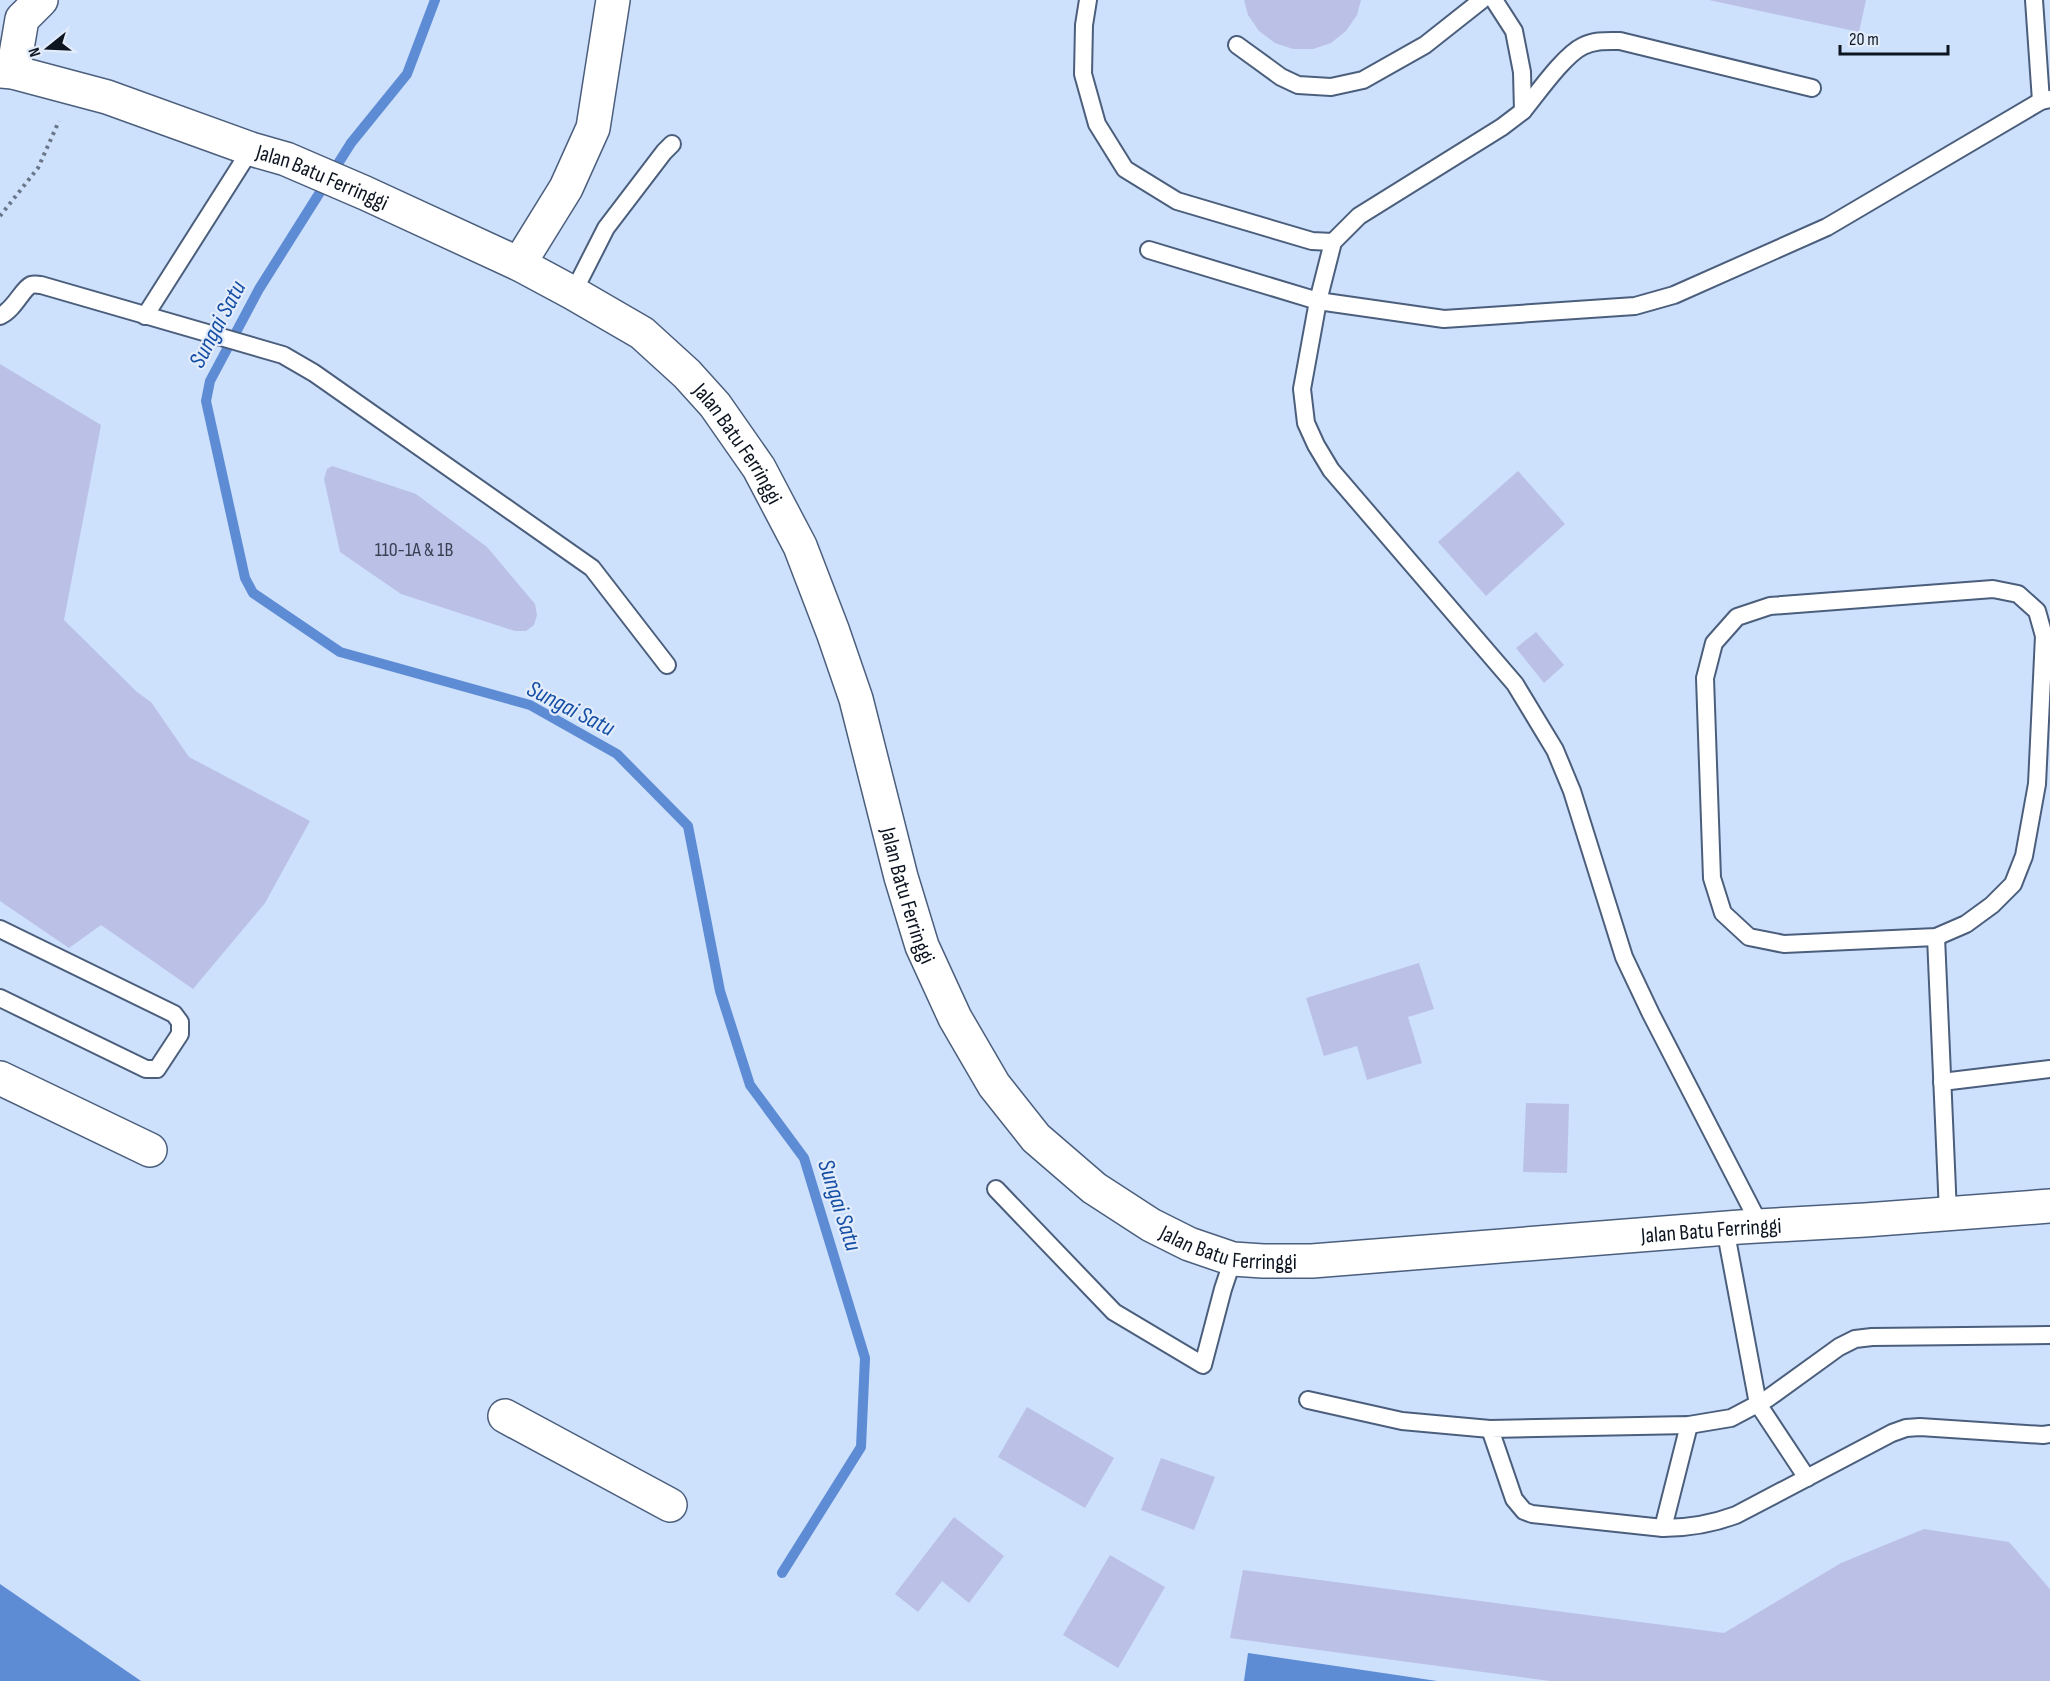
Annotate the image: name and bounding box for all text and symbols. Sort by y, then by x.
north arrow [18,18,78,78]
scale bar [1840,18,1948,56]
text: 20 m [1849,29,1879,50]
text: N [25,45,46,59]
street label: Jalan Batu Ferringgi [252,139,392,217]
water label: Sungai Satu [182,276,252,373]
street label: Jalan Batu Ferringgi [686,377,788,509]
house number: 110-1A & 1B [375,538,453,562]
water label: Sungai Satu [522,674,620,743]
street label: Jalan Batu Ferringgi [874,824,940,968]
water label: Sungai Satu [811,1156,868,1255]
street label: Jalan Batu Ferringgi [1639,1213,1782,1250]
street label: Jalan Batu Ferringgi [1154,1219,1297,1276]

